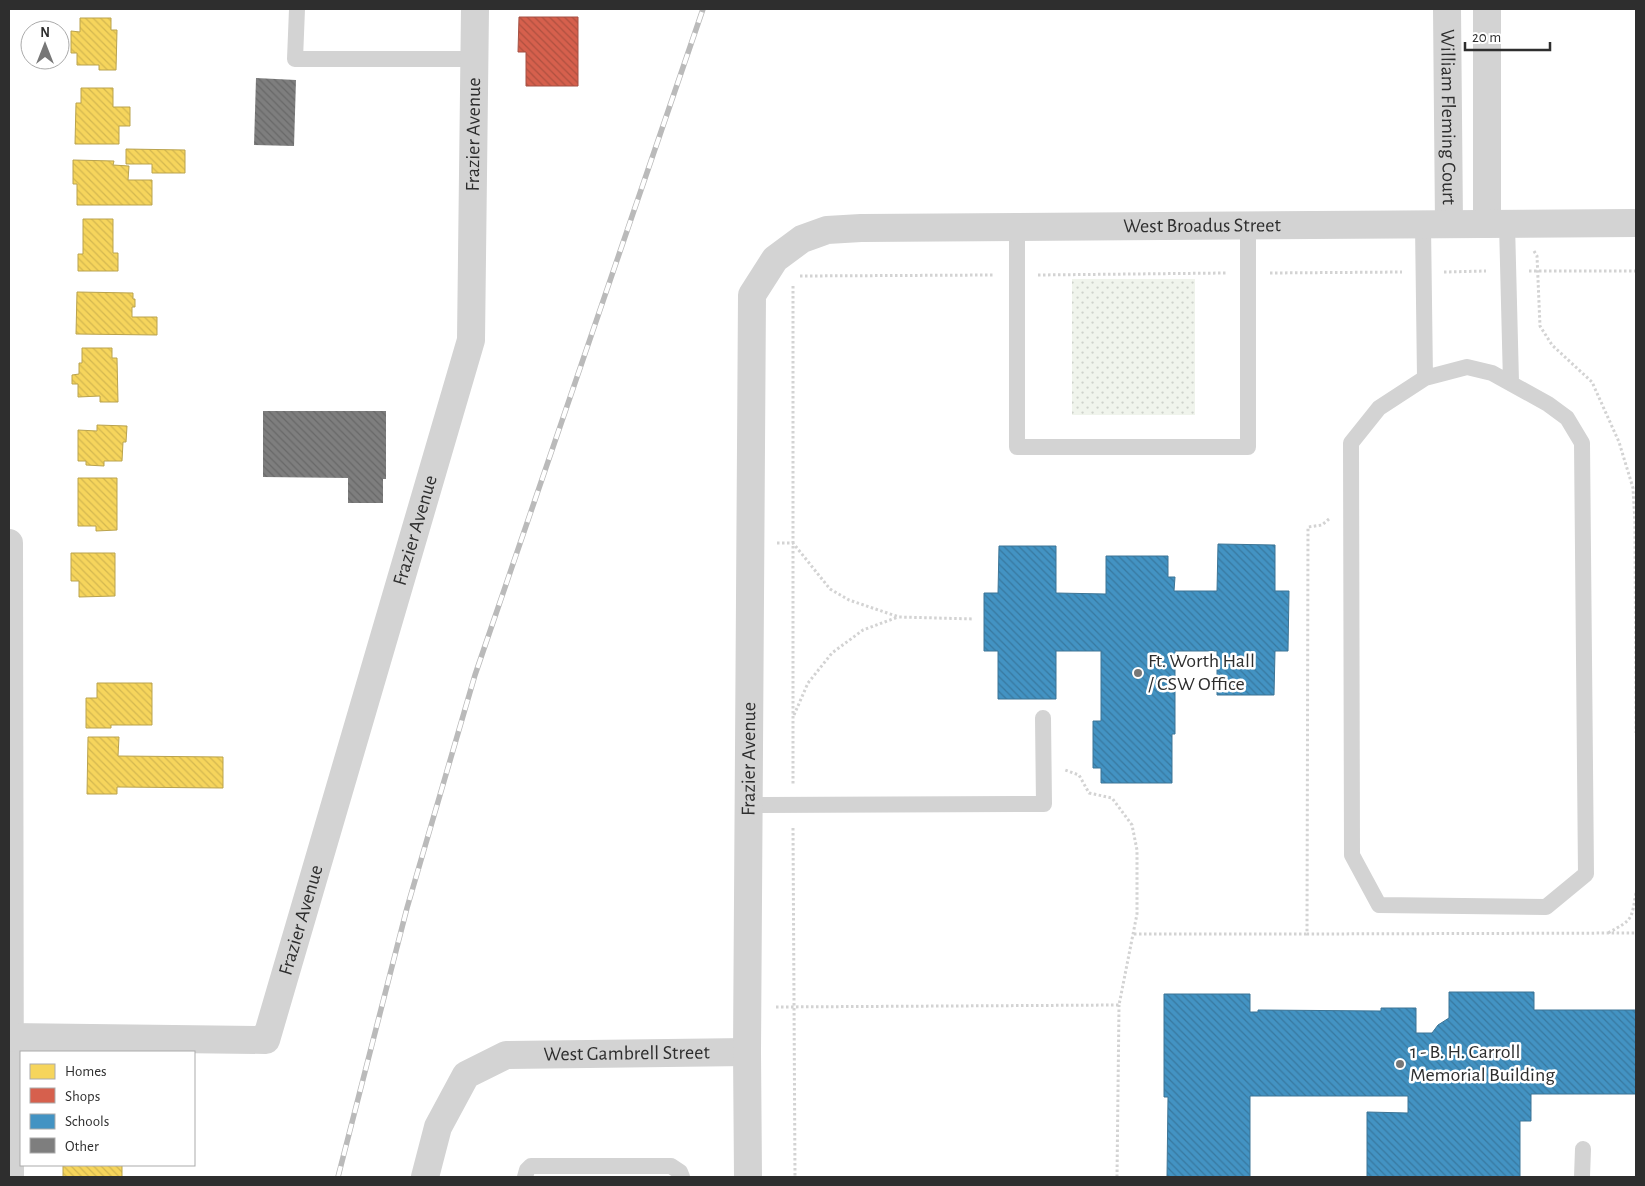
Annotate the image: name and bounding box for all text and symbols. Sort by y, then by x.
north arrow [20,20,70,70]
scale bar [1465,20,1550,52]
text: N [40,26,50,40]
street label: William Fleming Court [1437,29,1459,205]
text: 20 m [1472,30,1501,45]
street label: Frazier Avenue [463,77,484,192]
street label: West Broadus Street [1123,215,1282,236]
street label: Frazier Avenue [390,473,441,588]
place label: Ft. Worth Hall / CSW Office [1148,651,1255,694]
marker: Ft. Worth Hall / CSW Office [1132,667,1144,679]
street label: Frazier Avenue [739,702,759,816]
street label: Frazier Avenue [276,863,327,978]
street label: West Gambrell Street [543,1042,710,1065]
place label: 1 - B. H. Carroll Memorial Building [1410,1042,1555,1085]
legend [20,1051,195,1166]
marker: 1 - B. H. Carroll Memorial Building [1394,1058,1406,1070]
text: Homes [65,1064,107,1079]
text: Shops [65,1089,100,1104]
text: Schools [65,1114,109,1129]
text: Other [65,1139,99,1154]

